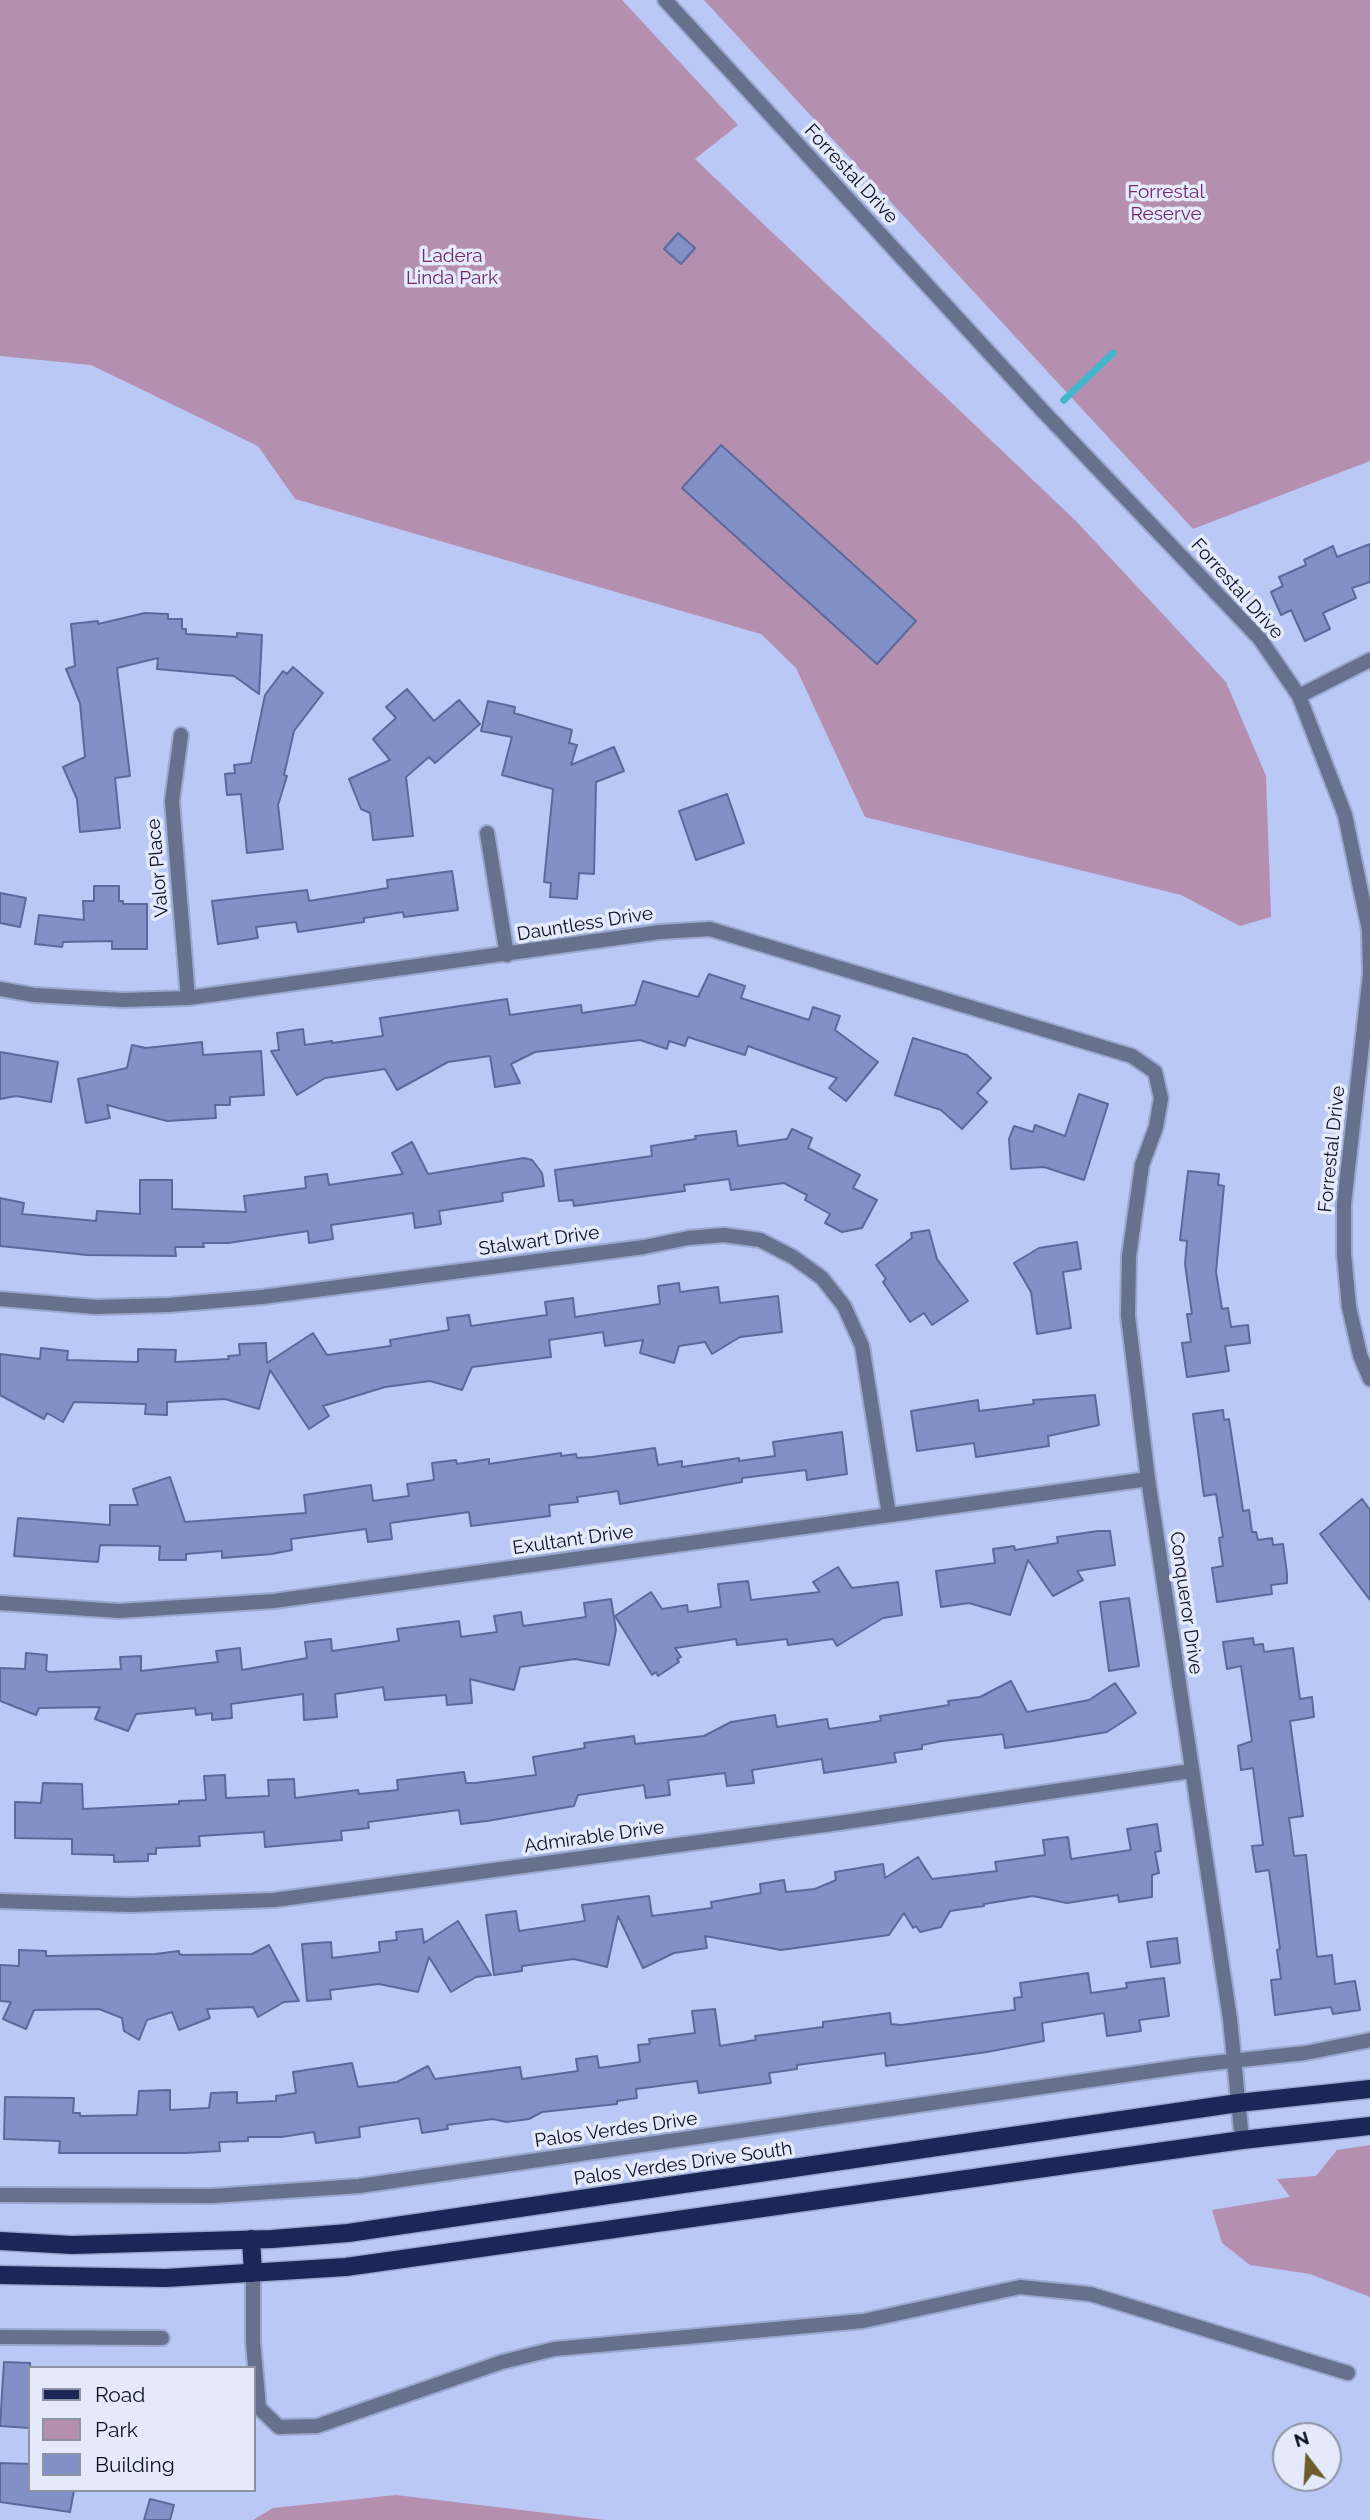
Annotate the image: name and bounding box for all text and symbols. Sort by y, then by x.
street label: Forrestal Drive [799,120,903,228]
park label: Forrestal Reserve [1127,181,1205,225]
park label: Ladera Linda Park [406,245,498,289]
street label: Forrestal Drive [1186,534,1288,644]
street label: Valor Place [142,818,174,918]
street label: Dauntless Drive [515,902,655,946]
street label: Forrestal Drive [1314,1085,1350,1213]
street label: Stalwart Drive [477,1221,601,1261]
street label: Exultant Drive [511,1520,635,1560]
street label: Conqueror Drive [1165,1530,1207,1676]
street label: Admirable Drive [523,1816,665,1858]
street label: Palos Verdes Drive [533,2107,699,2153]
street label: Palos Verdes Drive South [572,2137,794,2191]
legend [28,2366,256,2492]
text: Road [95,2382,145,2407]
text: Park [95,2417,138,2442]
north arrow [1272,2422,1342,2492]
text: N [1291,2426,1312,2451]
text: Building [95,2452,175,2477]

